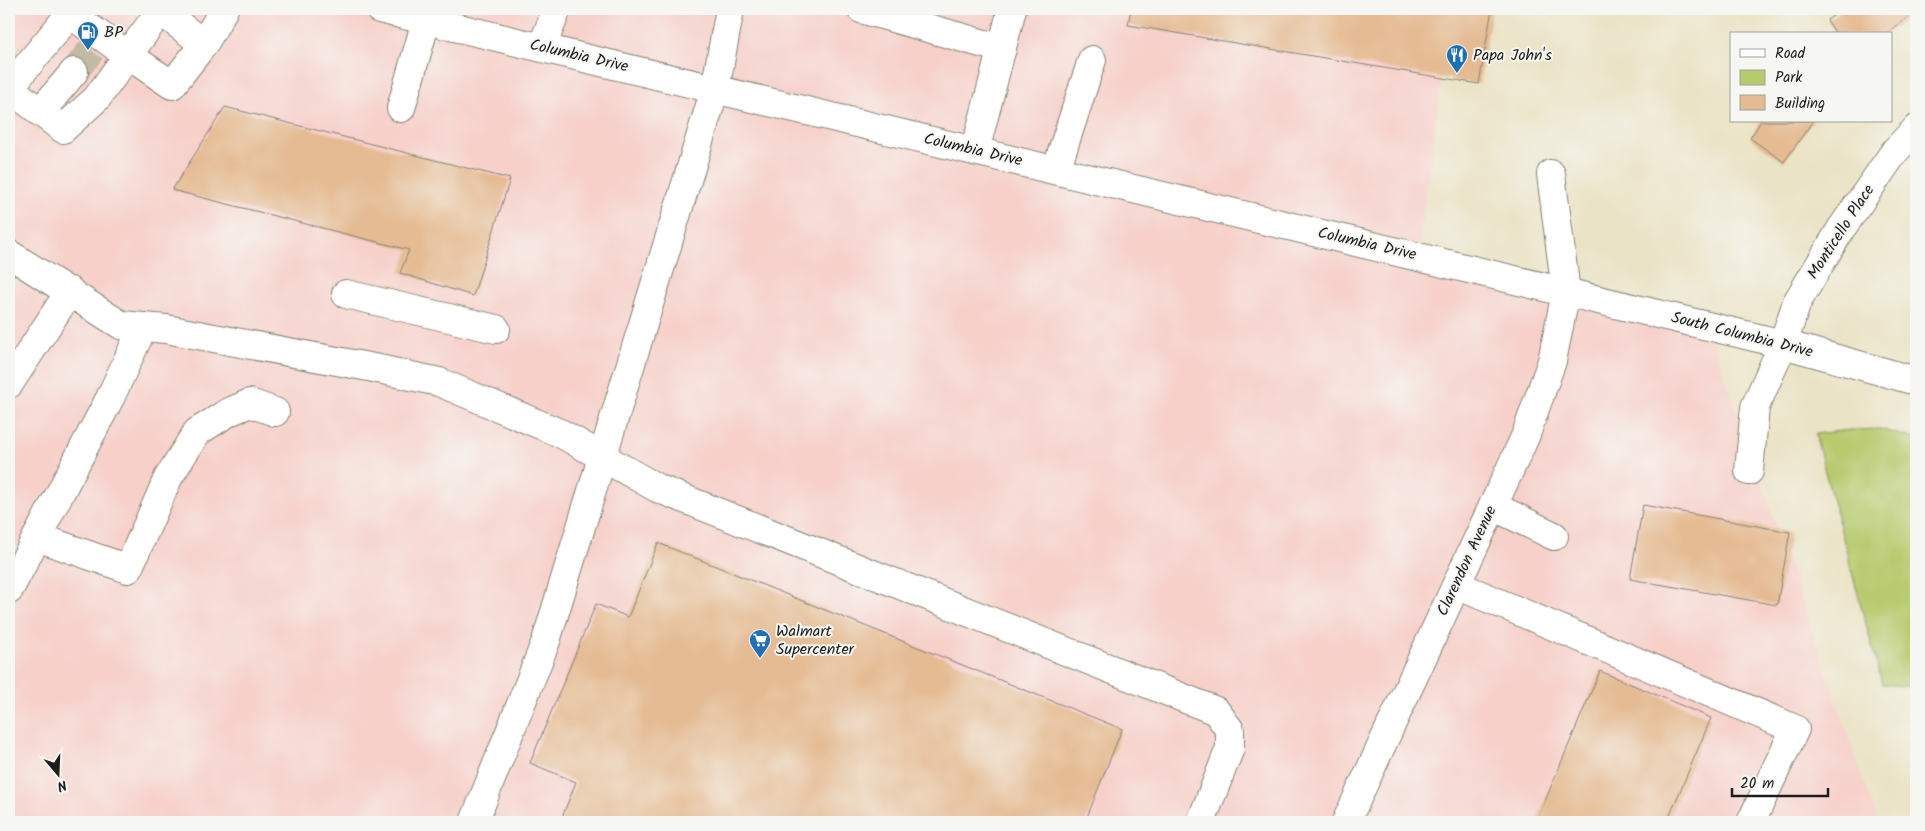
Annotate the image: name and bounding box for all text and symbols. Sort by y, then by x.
fuel station icon: BP [76,20,100,51]
place label: BP [104,20,123,45]
street label: Columbia Drive [527,32,631,80]
legend [1730,32,1892,122]
text: Road [1775,42,1806,66]
restaurant icon: Papa John's [1445,43,1469,74]
place label: Papa John's [1473,43,1552,68]
text: Park [1775,66,1803,90]
text: Building [1775,92,1825,116]
street label: Columbia Drive [921,126,1025,174]
street label: Monticello Place [1801,180,1881,284]
street label: Columbia Drive [1315,220,1419,268]
street label: South Columbia Drive [1668,305,1816,365]
street label: Clarendon Avenue [1430,502,1504,620]
place label: Walmart Supercenter [776,619,856,662]
supermarket icon: Walmart Supercenter [748,628,772,659]
north arrow [32,748,82,798]
scale bar [1732,766,1829,798]
text: 20 m [1740,772,1774,796]
text: N [54,774,70,797]

